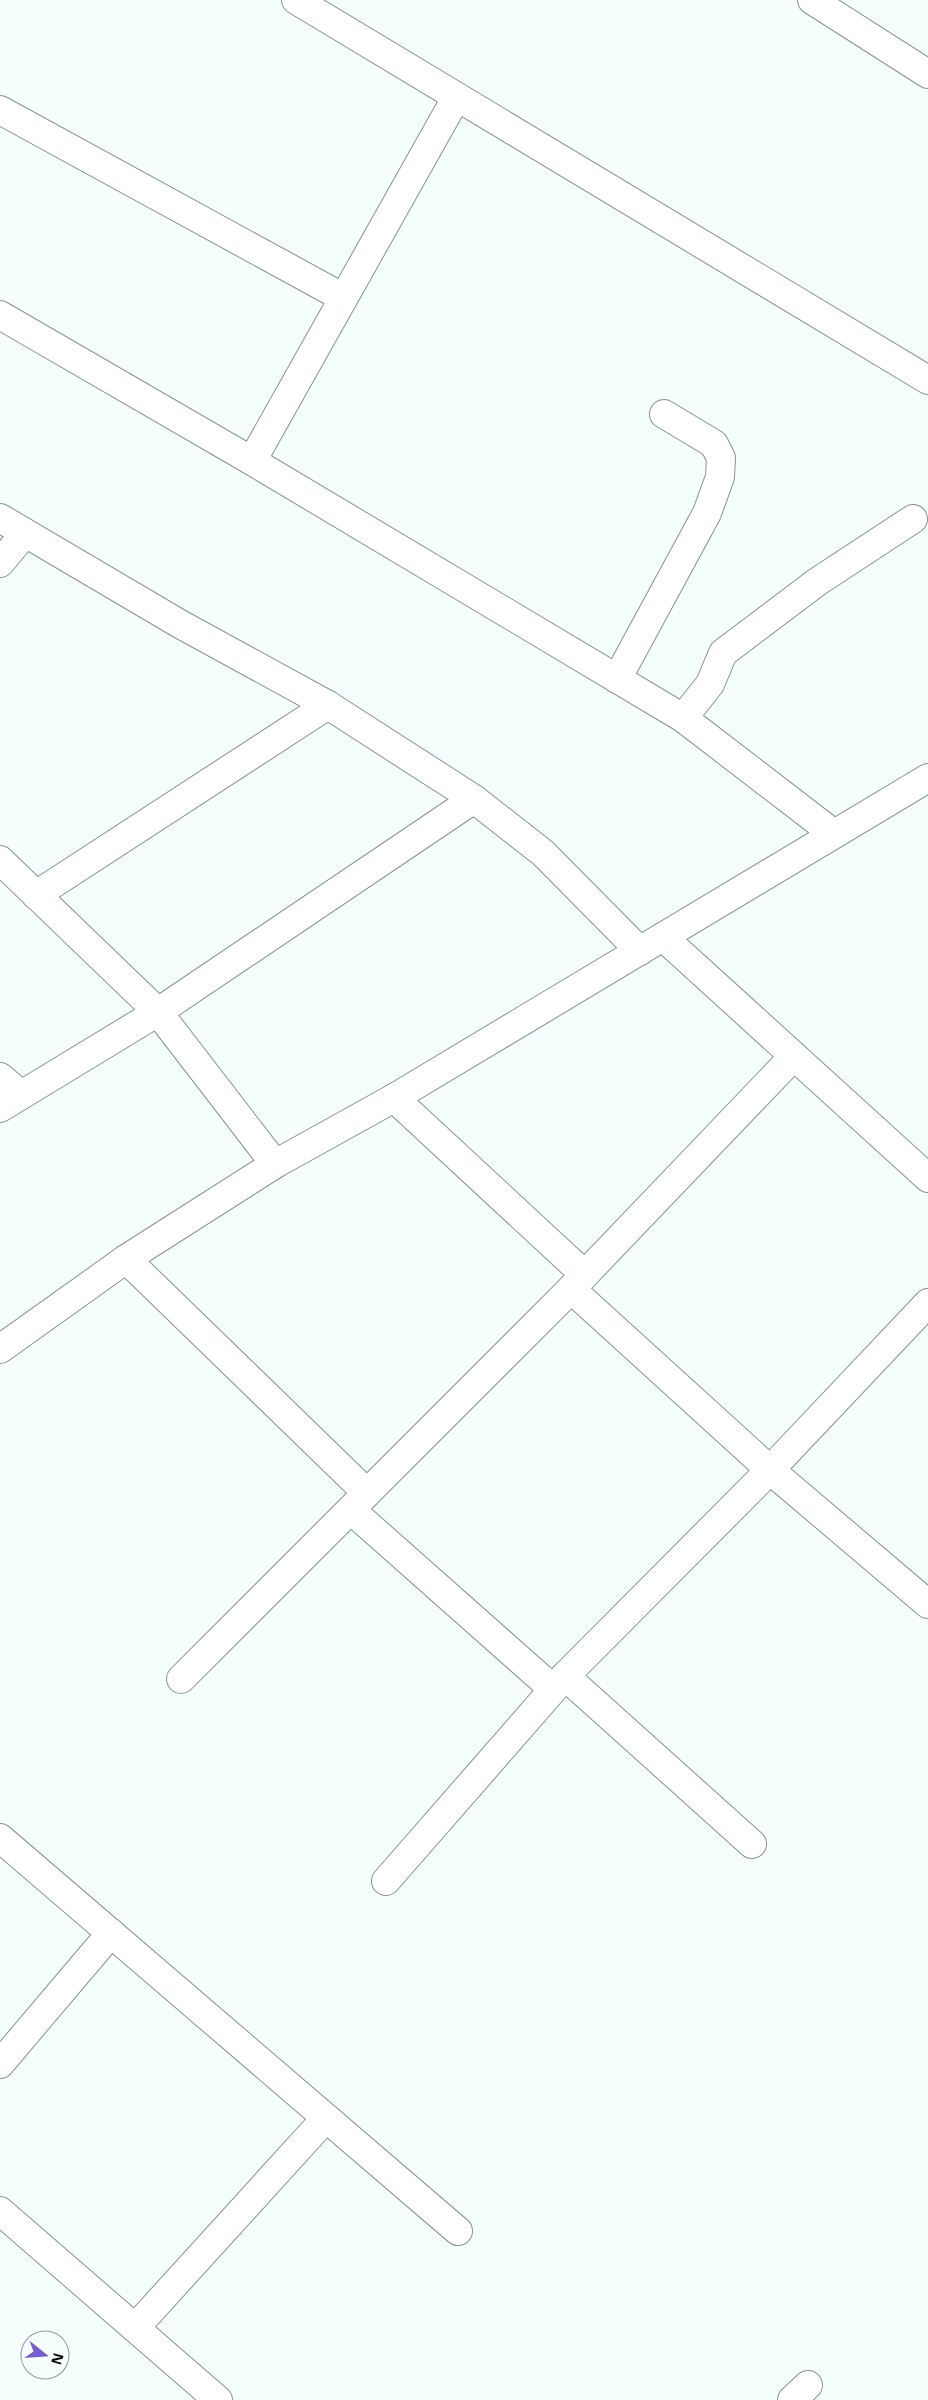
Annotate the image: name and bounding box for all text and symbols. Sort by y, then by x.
north arrow [20,2330,70,2380]
text: N [47,2351,69,2367]

